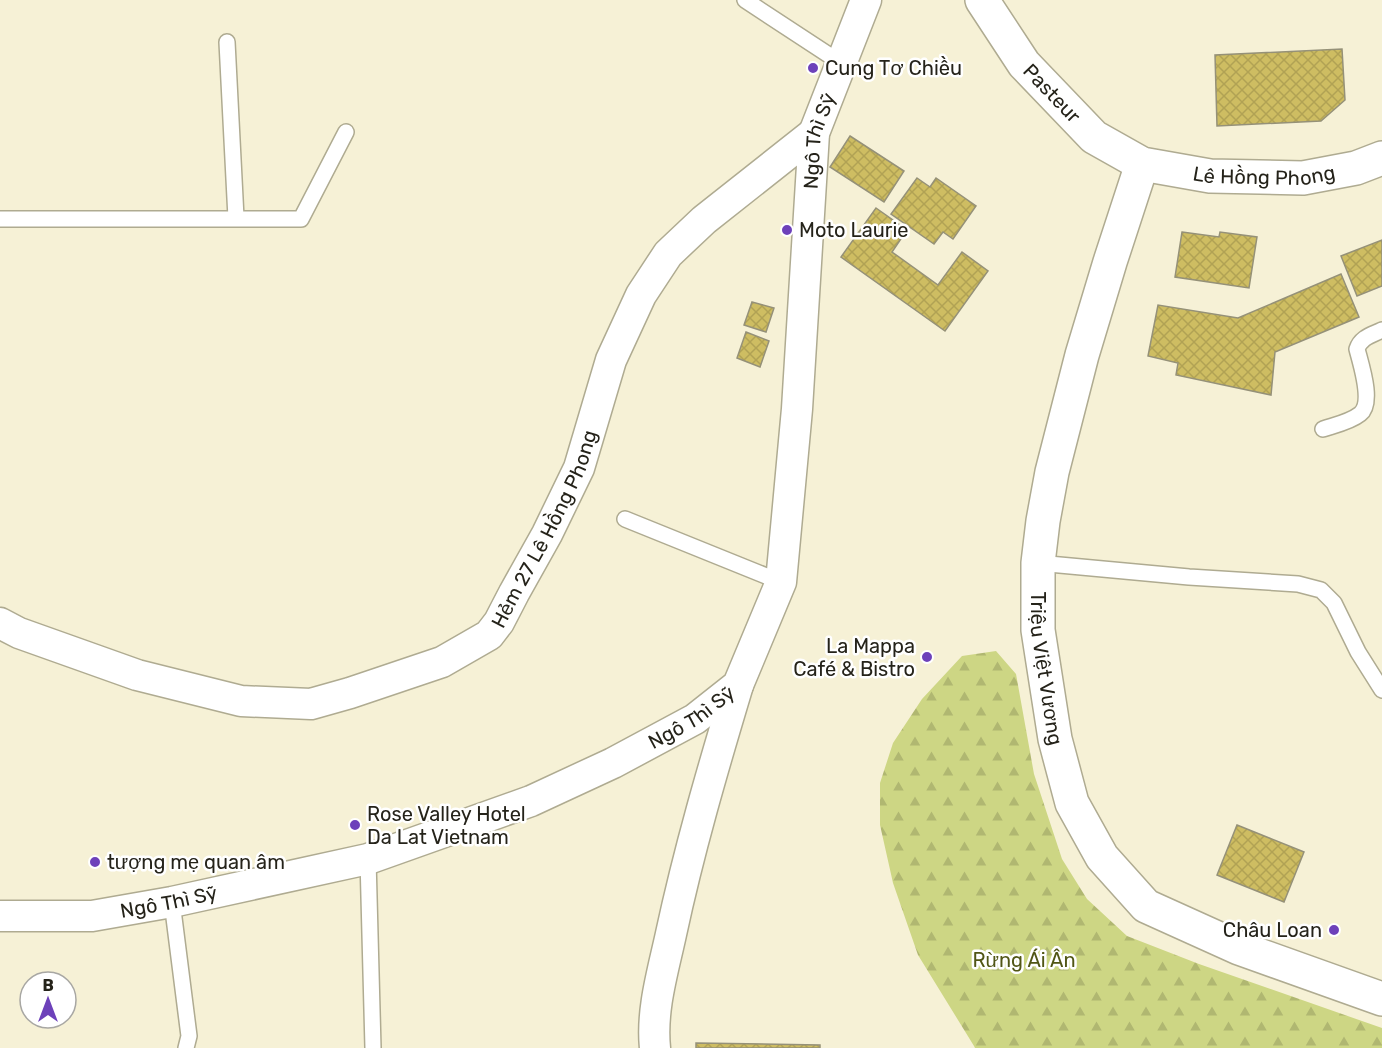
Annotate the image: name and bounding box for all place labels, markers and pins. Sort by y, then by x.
place label: Cung Tơ Chiều [825,56,962,80]
marker: Cung Tơ Chiều [806,61,820,75]
place label: Moto Laurie [799,218,908,242]
marker: Moto Laurie [780,223,794,237]
place label: La Mappa Café & Bistro [793,634,915,681]
marker: La Mappa Café & Bistro [920,650,934,664]
place label: Rose Valley Hotel Da Lat Vietnam [367,802,526,849]
marker: Rose Valley Hotel Da Lat Vietnam [348,818,362,832]
place label: tượng mẹ quan âm [107,850,285,874]
marker: tượng mẹ quan âm [88,855,102,869]
place label: Châu Loan [1223,918,1322,942]
marker: Châu Loan [1327,923,1341,937]

